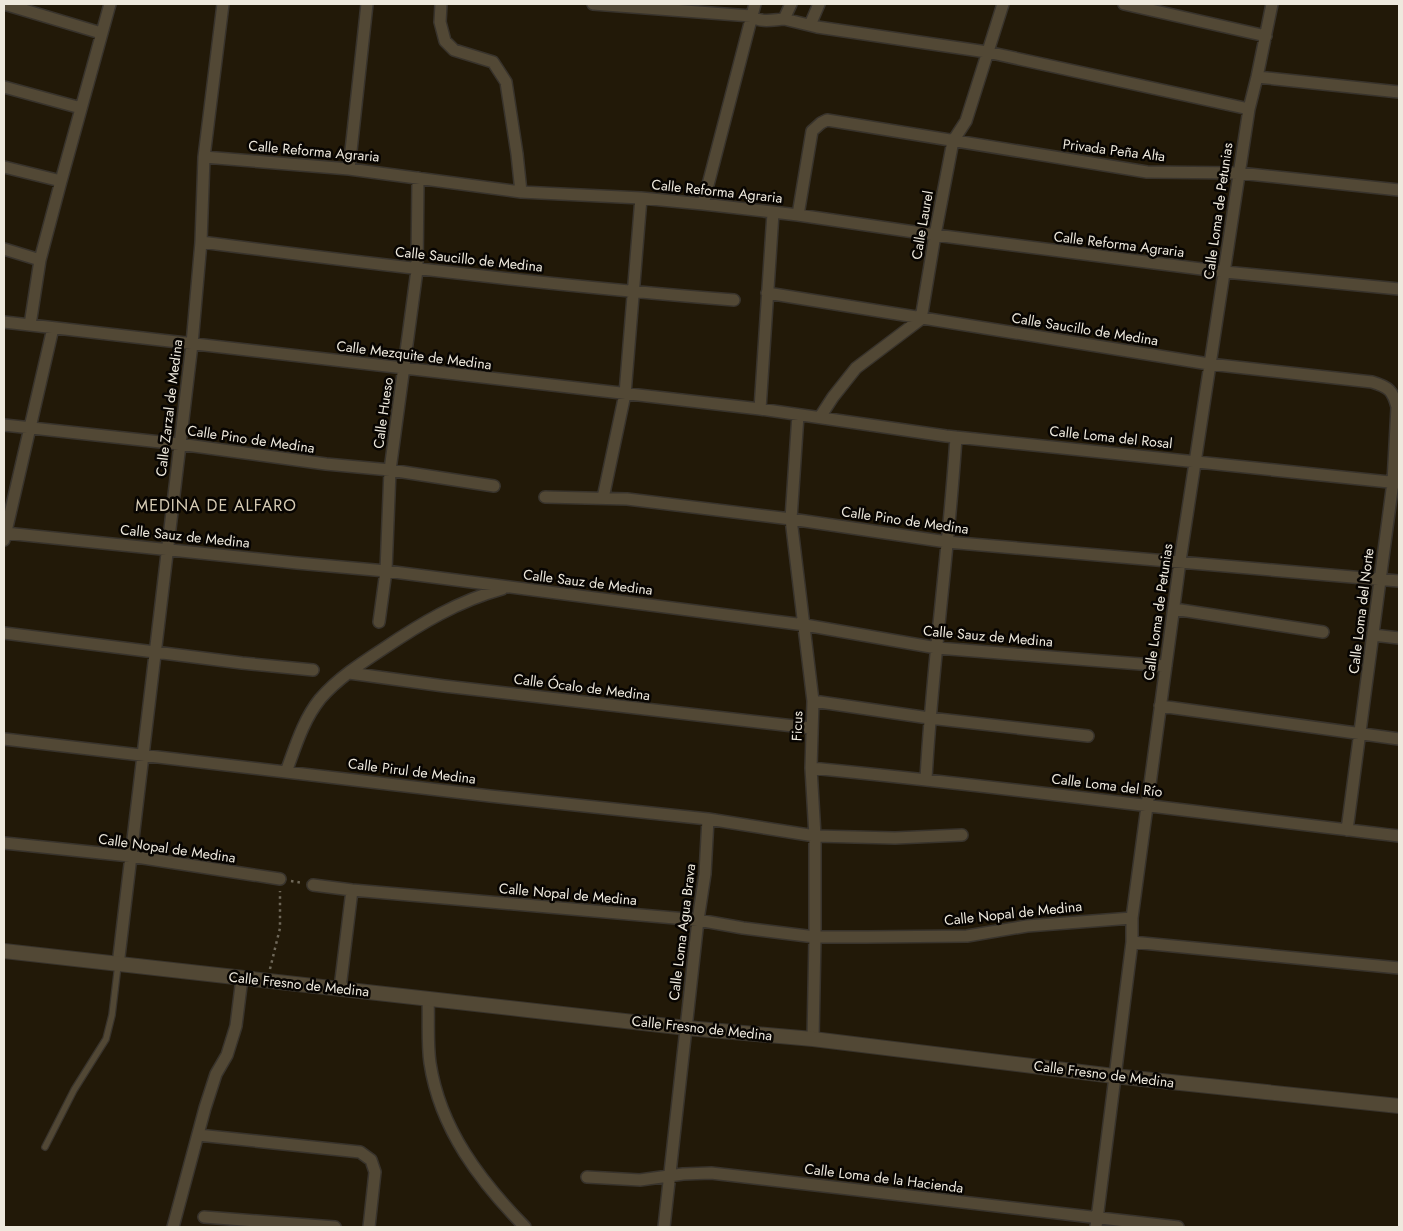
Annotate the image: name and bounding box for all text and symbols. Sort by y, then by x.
street label: Privada Peña Alta [1062,134,1166,166]
street label: Calle Reforma Agraria [248,135,380,167]
street label: Calle Loma de Petunias [1199,141,1238,281]
street label: Calle Reforma Agraria [651,174,783,208]
street label: Calle Laurel [906,189,938,261]
street label: Calle Reforma Agraria [1053,226,1185,262]
street label: Calle Saucillo de Medina [394,241,544,277]
street label: Calle Saucillo de Medina [1010,308,1160,350]
street label: Calle Mezquite de Medina [335,336,493,374]
street label: Calle Zarzal de Medina [151,338,187,478]
street label: Calle Hueso [368,376,398,450]
street label: Calle Pino de Medina [186,420,316,458]
street label: Calle Loma del Rosal [1048,421,1174,453]
district label: MEDINA DE ALFARO [135,494,297,517]
street label: Calle Pino de Medina [840,501,970,539]
street label: Calle Sauz de Medina [119,519,251,553]
street label: Calle Loma de Petunias [1139,542,1178,682]
street label: Calle Loma del Norte [1343,547,1379,675]
street label: Calle Sauz de Medina [522,564,654,600]
street label: Calle Sauz de Medina [922,620,1054,652]
street label: Calle Ócalo de Medina [513,669,651,705]
street label: Ficus [786,710,808,742]
street label: Calle Pirul de Medina [347,753,477,789]
street label: Calle Loma del Río [1050,768,1164,802]
street label: Calle Nopal de Medina [97,828,237,868]
street label: Calle Loma Agua Brava [664,862,700,1002]
street label: Calle Nopal de Medina [498,878,638,910]
street label: Calle Nopal de Medina [943,896,1083,930]
street label: Calle Fresno de Medina [228,967,370,1001]
street label: Calle Fresno de Medina [631,1011,773,1045]
street label: Calle Fresno de Medina [1033,1055,1175,1093]
street label: Calle Loma de la Hacienda [803,1158,965,1198]

